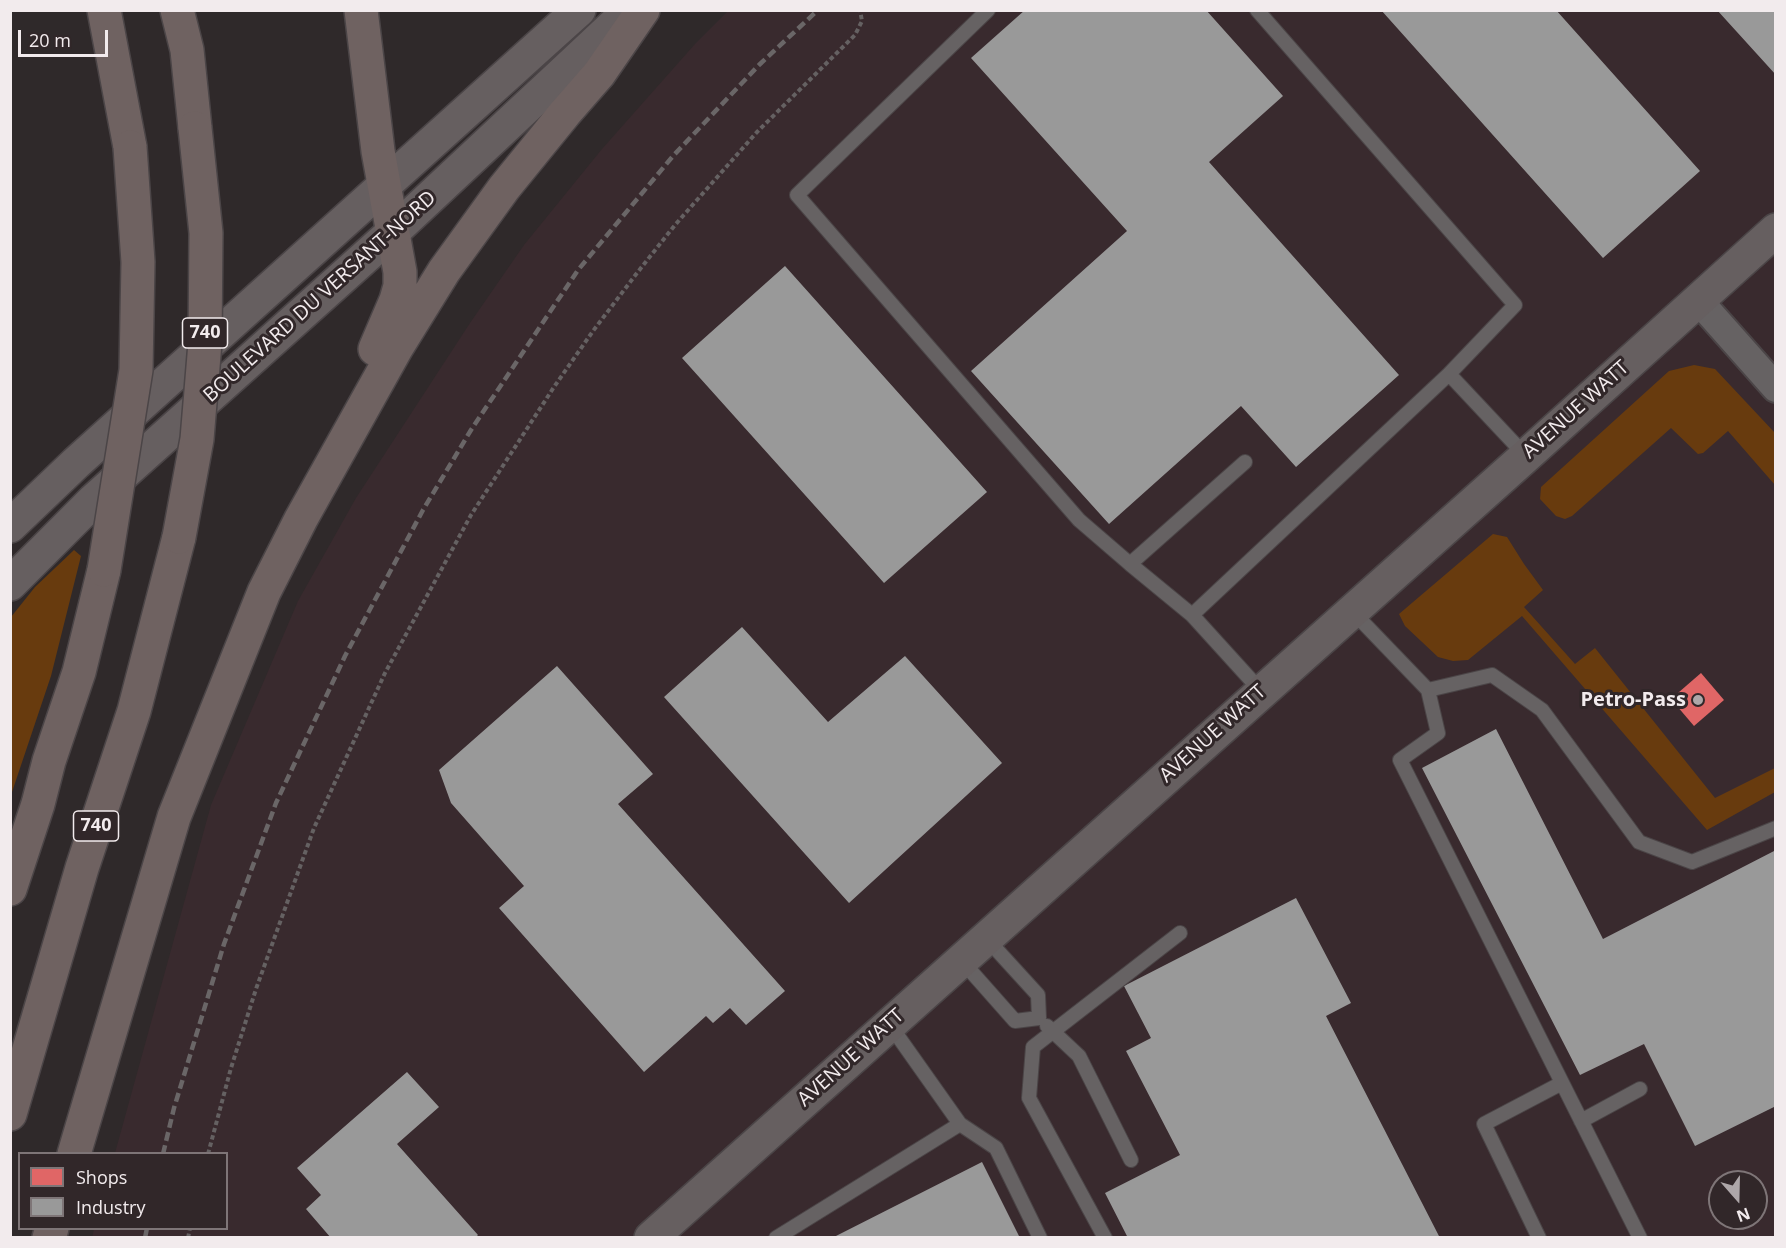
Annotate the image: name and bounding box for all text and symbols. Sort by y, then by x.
scale bar [21,18,111,56]
text: 20 m [29,28,71,52]
street label: BOULEVARD DU VERSANT-NORD [199,186,441,408]
road number: 740 [182,318,228,348]
street label: AVENUE WATT [1518,356,1634,464]
street label: AVENUE WATT [1155,680,1271,788]
place label: Petro-Pass [1581,688,1686,712]
marker: Petro-Pass [1691,693,1705,707]
road number: 740 [74,811,118,841]
street label: AVENUE WATT [793,1004,909,1112]
legend [18,1152,228,1230]
text: Shops [76,1165,127,1189]
north arrow [1708,1170,1768,1230]
text: Industry [76,1195,146,1219]
text: N [1734,1202,1753,1228]

